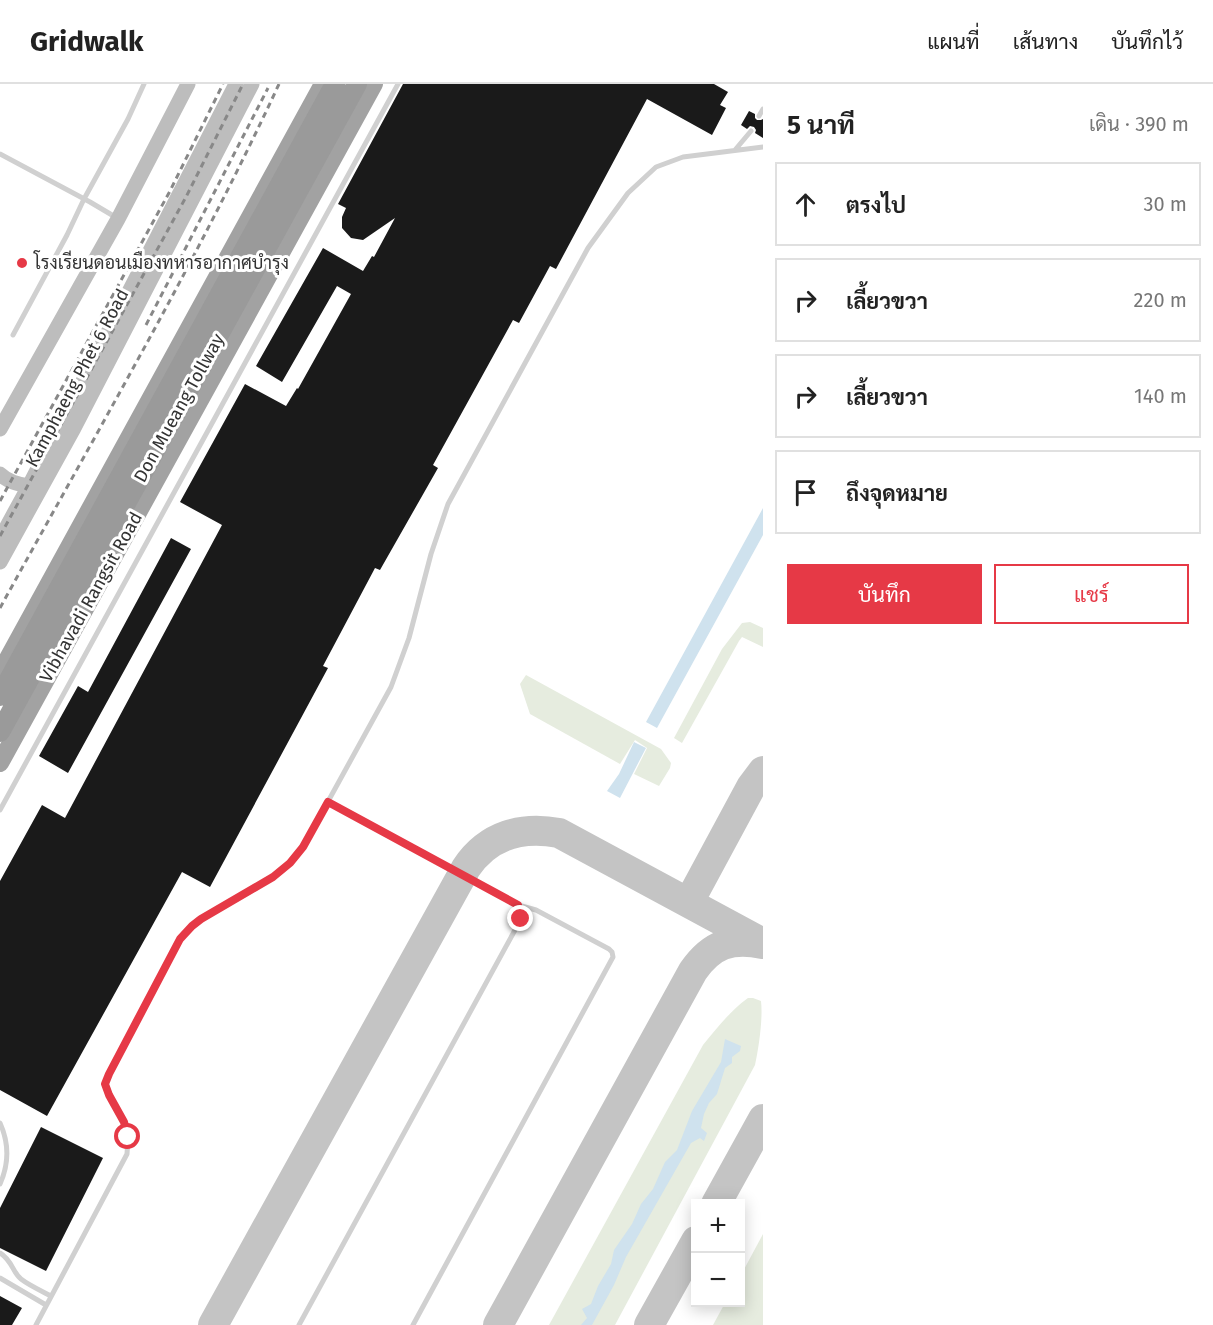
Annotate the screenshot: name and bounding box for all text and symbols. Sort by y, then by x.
text: Gridwalk [30,25,143,58]
text: แผนที่ [927,29,980,55]
text: เส้นทาง [1013,29,1078,55]
text: บันทึกไว้ [1111,29,1183,55]
text: 5 นาที [787,110,855,141]
text: เดิน · 390 m [1089,112,1189,136]
icon: ahead [789,188,822,221]
text: ตรงไป [846,192,906,219]
text: 30 m [1143,192,1187,216]
place label: โรงเรียนดอนเมืองทหารอากาศบำรุง [33,250,289,275]
marker: โรงเรียนดอนเมืองทหารอากาศบำรุง [15,256,29,270]
icon: right [789,284,822,317]
street label: Kamphaeng Phet 6 Road [21,285,133,471]
text: เลี้ยวขวา [846,288,928,315]
text: 220 m [1134,288,1187,312]
street label: Don Mueang Tollway [129,330,229,486]
icon: right [789,380,822,413]
text: เลี้ยวขวา [846,384,928,411]
text: 140 m [1134,384,1187,408]
icon: arrive [789,476,822,509]
text: ถึงจุดหมาย [846,480,948,507]
street label: Vibhavadi Rangsit Road [35,508,147,686]
button: บันทึก [787,564,982,624]
button: แชร์ [994,564,1189,624]
route end [507,905,533,931]
route start [114,1123,140,1149]
map controls [691,1199,745,1307]
button: + [691,1199,745,1253]
button: − [691,1253,745,1307]

